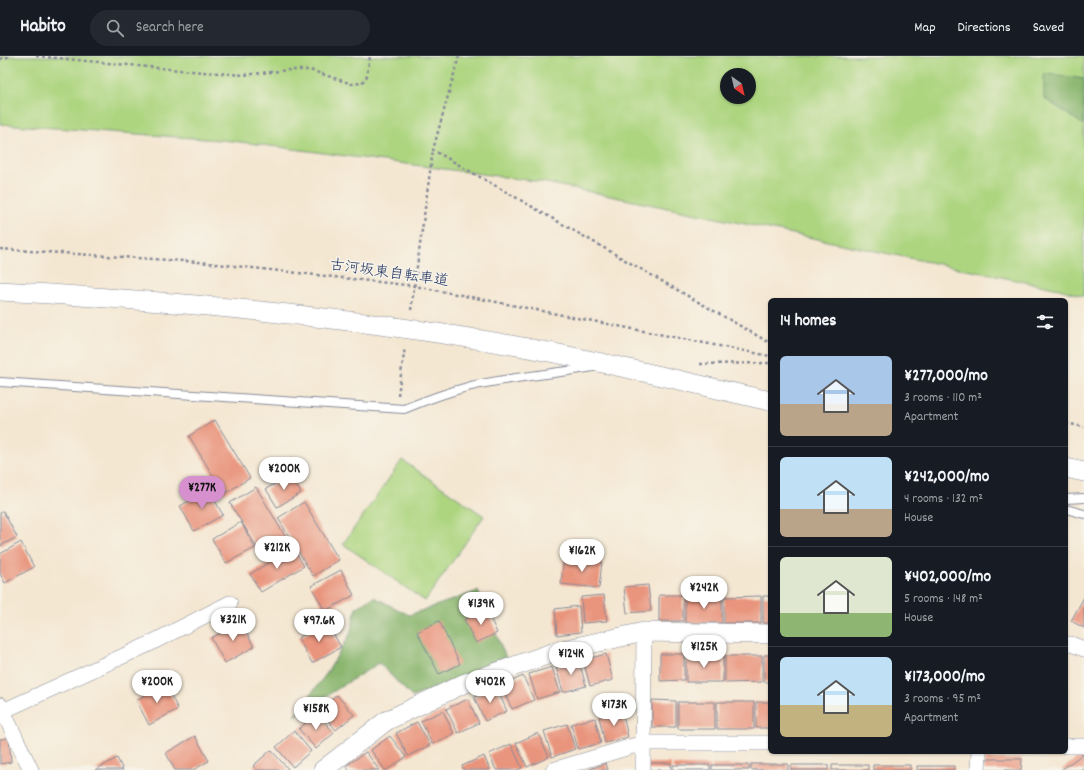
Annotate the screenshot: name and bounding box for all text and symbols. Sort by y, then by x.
search box [90,10,370,46]
text: Habito [20,14,66,41]
icon: search [104,17,126,39]
text: Search here [136,17,204,39]
text: Map [914,18,936,38]
text: Directions [958,18,1011,38]
text: Saved [1033,18,1064,38]
north arrow [720,68,756,104]
map controls [720,68,756,104]
street label: 古河坂東自転車道 [328,255,450,293]
text: 14 homes [780,310,836,334]
icon: filters [1034,311,1056,333]
text: ¥277,000/mo [904,365,988,389]
icon: home [812,372,860,420]
text: 3 rooms · 110 m² [904,389,982,408]
text: Apartment [904,408,958,427]
pin: ¥200K [256,457,312,491]
text: ¥200K [268,460,300,479]
text: ¥242,000/mo [904,466,989,490]
icon: home [812,473,860,521]
pin: ¥277K [174,476,230,510]
text: ¥277K [188,479,216,498]
text: 4 rooms · 132 m² [904,490,983,509]
text: House [904,509,933,528]
pin: ¥212K [249,536,305,570]
text: ¥212K [264,539,290,558]
pin: ¥162K [554,539,610,573]
text: ¥162K [568,542,596,561]
text: ¥402,000/mo [904,566,991,590]
icon: home [812,573,860,621]
pin: ¥242K [676,576,732,610]
text: ¥242K [689,579,719,598]
text: 5 rooms · 148 m² [904,590,983,609]
pin: ¥139K [453,592,509,626]
text: ¥139K [468,595,494,614]
pin: ¥321K [205,608,261,642]
pin: ¥97.6K [286,609,352,643]
text: House [904,609,933,628]
text: ¥321K [220,611,246,630]
text: ¥97.6K [303,612,335,631]
pin: ¥125K [676,635,732,669]
text: ¥125K [691,638,717,657]
pin: ¥124K [543,642,599,676]
text: ¥124K [558,645,584,664]
text: ¥173,000/mo [904,666,985,690]
pin: ¥200K [129,670,185,704]
pin: ¥402K [462,670,518,704]
text: ¥200K [141,673,173,692]
text: ¥402K [475,673,505,692]
icon: home [812,673,860,721]
text: 3 rooms · 95 m² [904,690,981,709]
pin: ¥173K [586,693,642,727]
text: ¥173K [601,696,627,715]
pin: ¥158K [288,697,344,731]
text: ¥158K [303,700,329,719]
text: Apartment [904,709,958,728]

